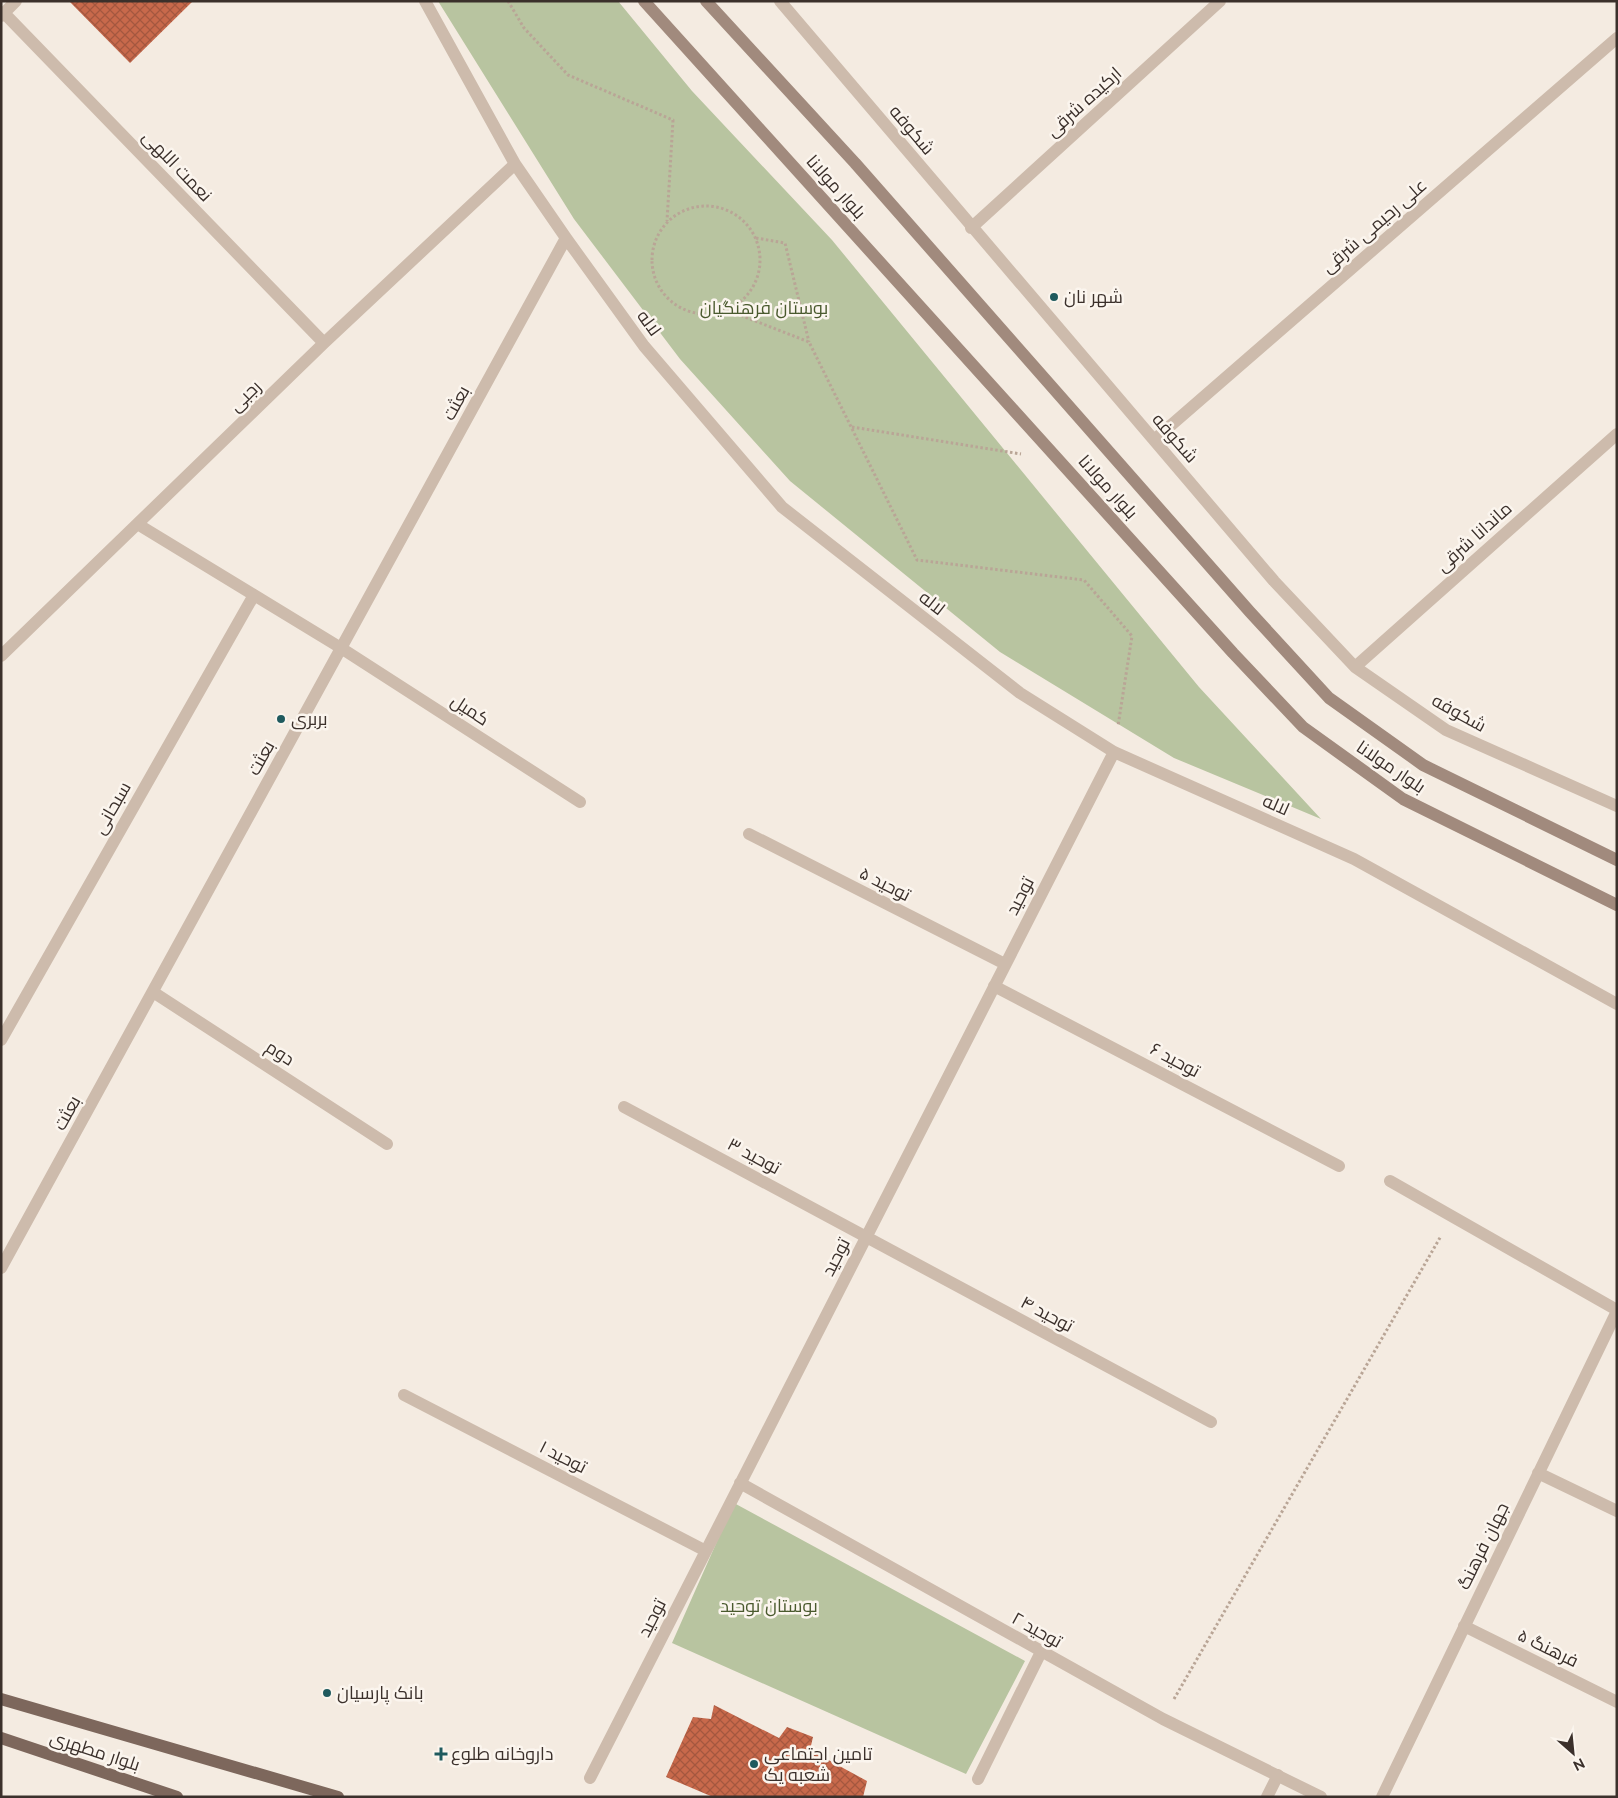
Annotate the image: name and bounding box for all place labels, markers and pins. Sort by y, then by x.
place label: شهر نان [1064,286,1123,308]
marker: شهر نان [1048,291,1060,303]
place label: بربری [291,708,328,730]
marker: بربری [275,713,287,725]
place label: بانک پارسیان [337,1682,424,1705]
marker: بانک پارسیان [321,1687,333,1699]
place label: داروخانه طلوع [451,1743,553,1766]
place label: تامین اجتماعی شعبه یک [764,1743,872,1785]
marker: داروخانه طلوع [435,1748,447,1760]
marker: تامین اجتماعی شعبه یک [748,1758,760,1770]

